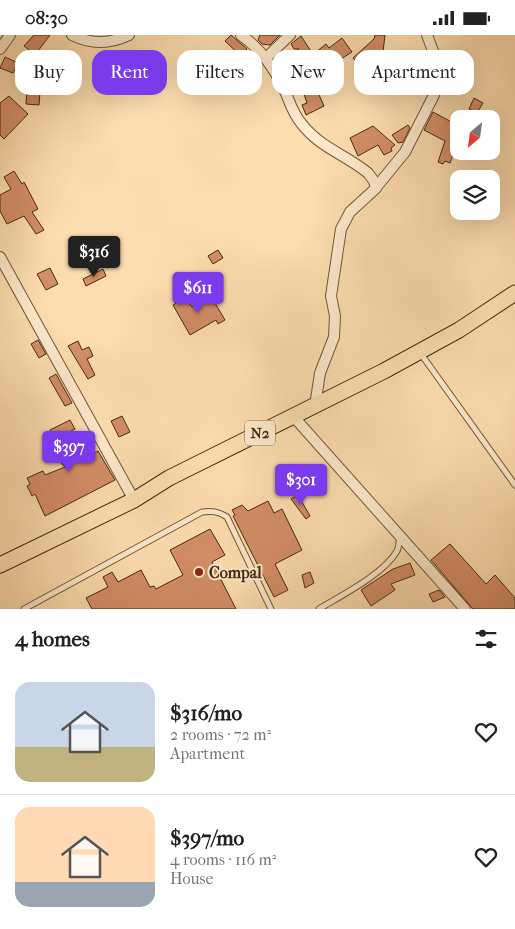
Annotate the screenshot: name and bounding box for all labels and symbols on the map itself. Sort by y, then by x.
north arrow [450,110,500,160]
pin: $316 [64,235,124,278]
pin: $611 [168,271,228,314]
road number: N2 [245,421,275,445]
pin: $397 [39,431,99,473]
pin: $301 [271,463,331,506]
place label: Compal [209,563,262,583]
marker: Compal [193,566,205,578]

